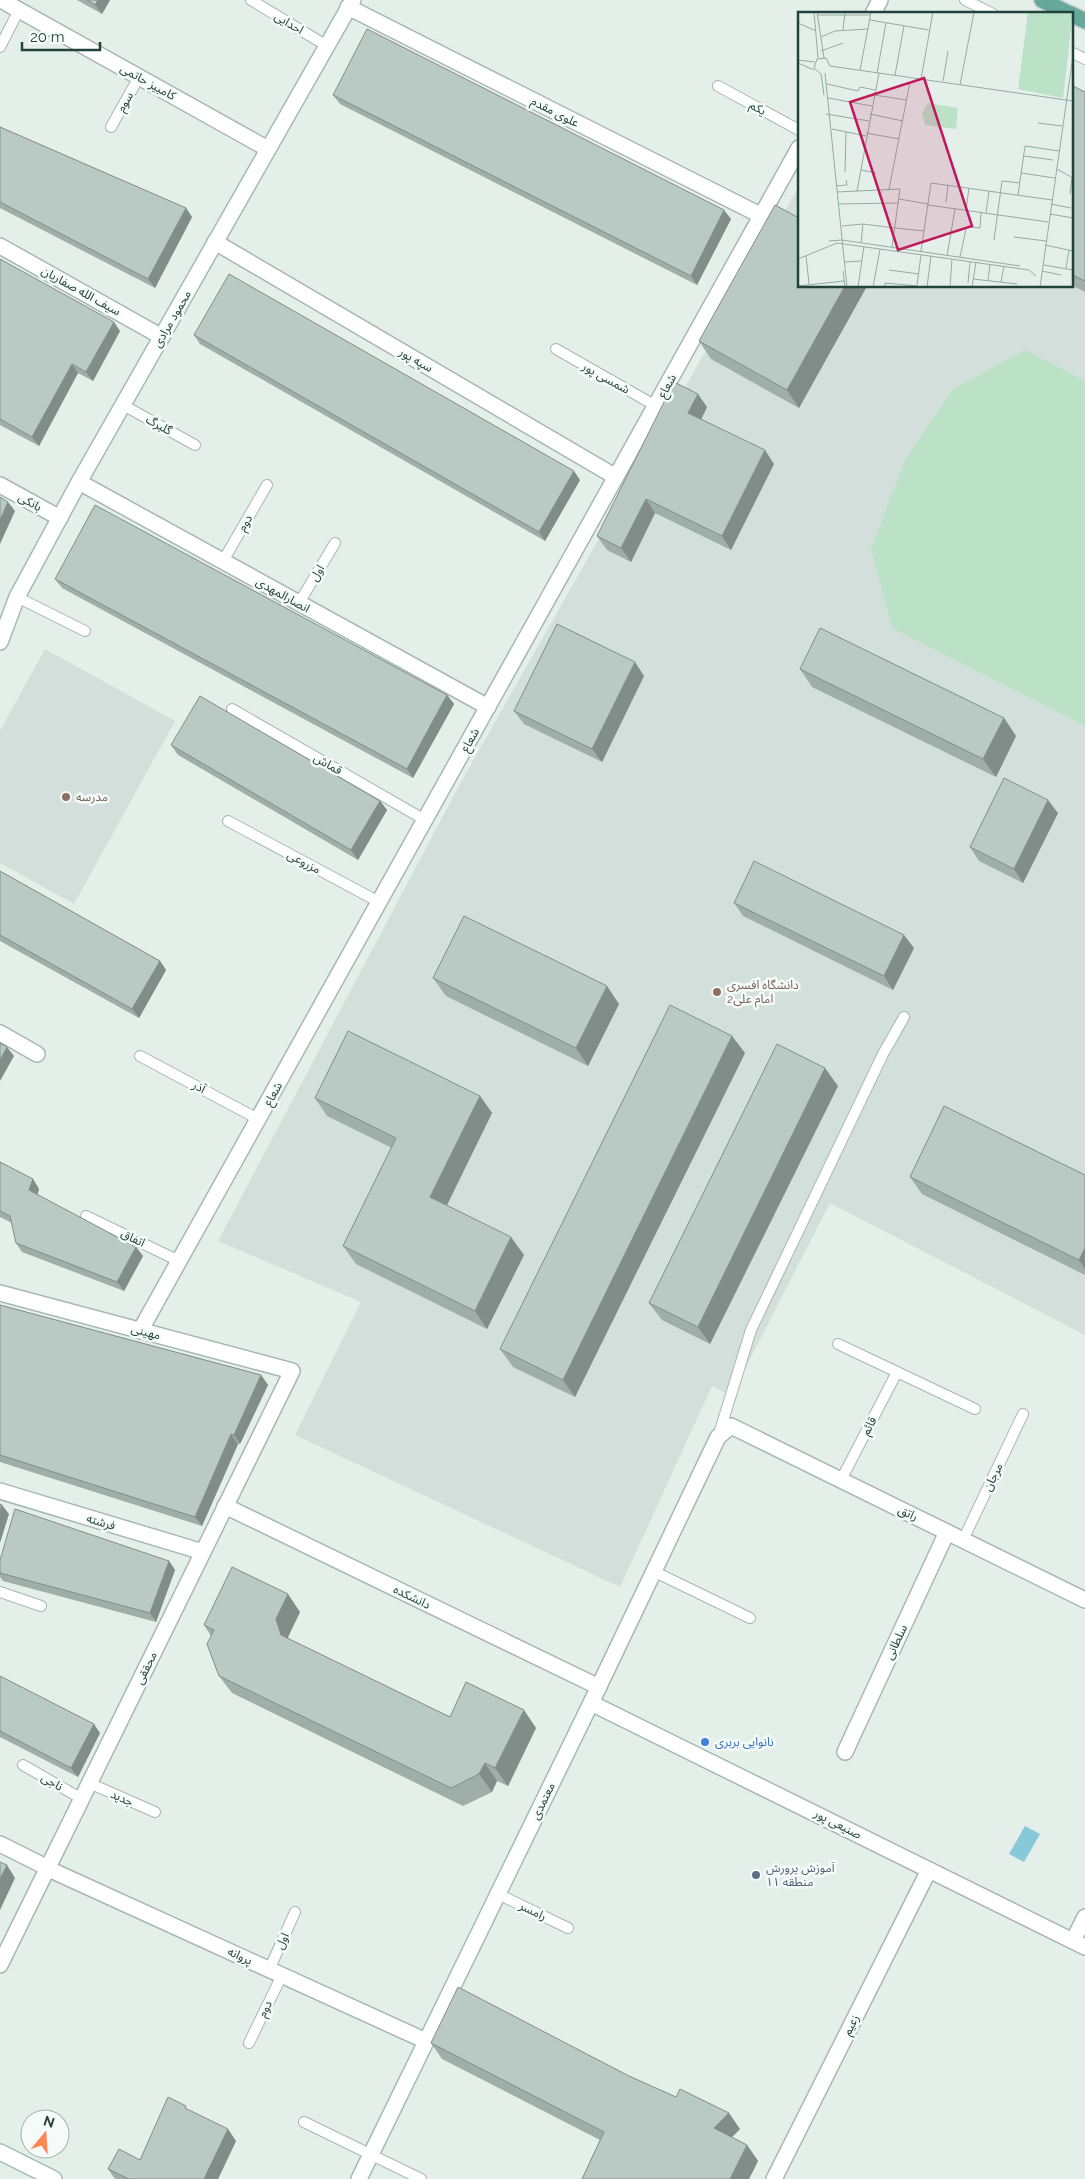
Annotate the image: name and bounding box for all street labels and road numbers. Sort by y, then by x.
street label: احدایی [272,9,306,37]
street label: کامبیز حاتمی [118,61,179,103]
street label: سوم [114,89,138,115]
street label: علوی مقدم [528,94,581,132]
street label: یکم [746,98,769,120]
street label: سیف الله صفاریان [39,263,123,319]
street label: محمود مرادی [150,288,194,350]
street label: سپه پور [395,344,435,376]
street label: شمسی پور [578,359,632,398]
street label: شعاع [655,372,681,401]
street label: گلبرگ [144,412,175,438]
street label: بانکی [16,490,44,514]
street label: دوم [235,512,257,535]
street label: اول [307,562,327,584]
street label: انصارالمهدی [254,574,313,616]
street label: شعاع [458,726,484,755]
street label: قماش [311,750,345,778]
street label: مزروعی [285,847,323,877]
street label: آذر [189,1077,208,1096]
street label: شعاع [261,1080,287,1109]
street label: اتفاق [119,1226,148,1250]
street label: مهینی [130,1321,162,1343]
street label: قائم [858,1414,881,1438]
street label: مرجان [980,1461,1006,1493]
street label: راتق [895,1502,920,1525]
street label: فرشته [85,1511,117,1533]
street label: دانشکده [391,1582,433,1612]
street label: سلطانی [882,1622,910,1662]
street label: محققی [132,1649,160,1687]
street label: ناجی [39,1770,65,1794]
street label: معتمدی [528,1780,558,1822]
street label: جدید [108,1787,136,1809]
street label: صنیعی پور [811,1806,864,1843]
street label: رامسر [516,1898,549,1923]
street label: اول [272,1930,292,1951]
street label: پروانه [225,1944,255,1969]
street label: دوم [255,1998,277,2020]
street label: زعیم [840,2012,864,2039]

